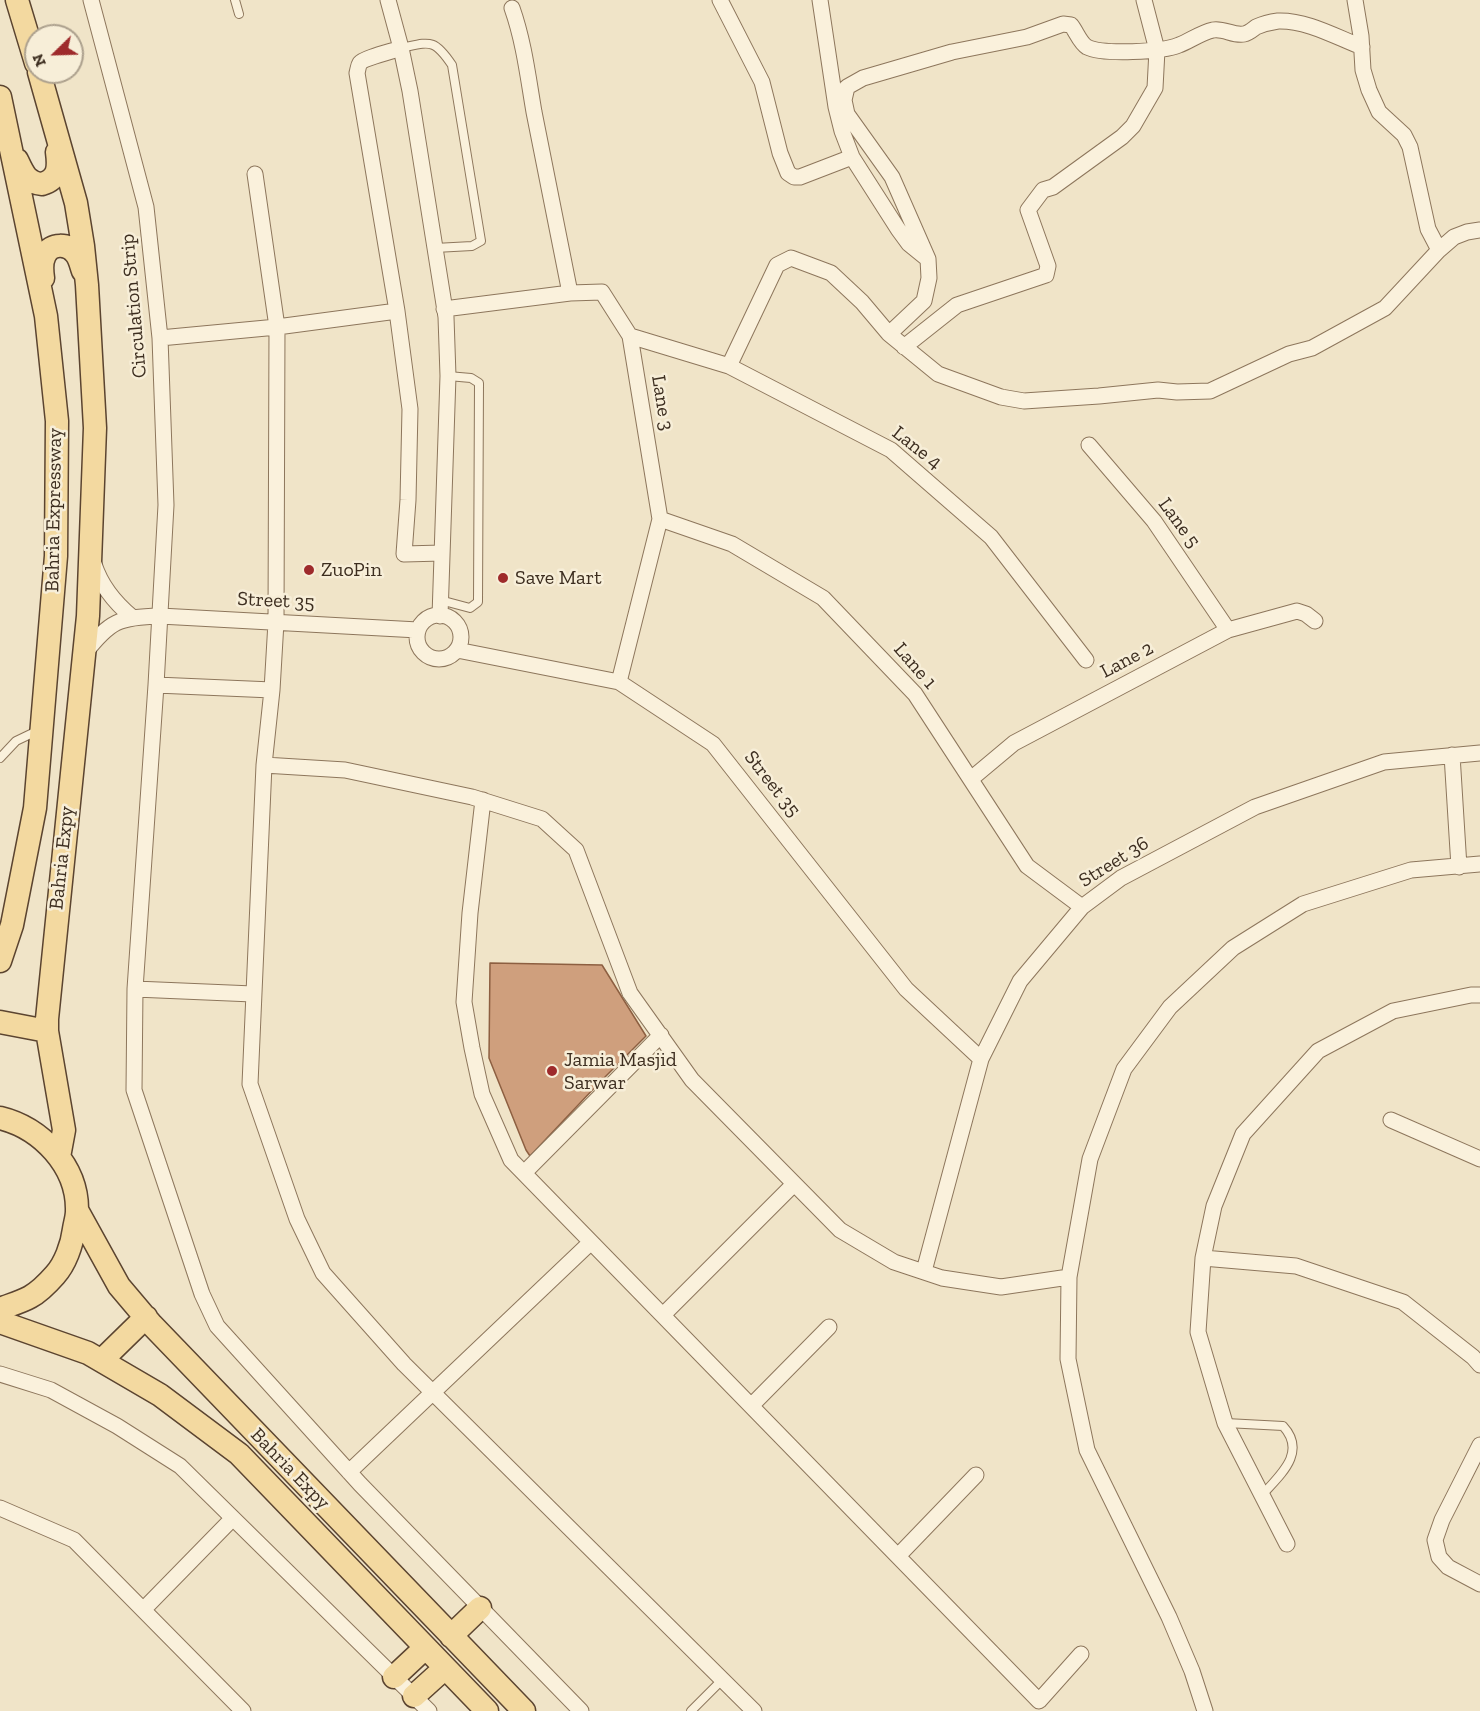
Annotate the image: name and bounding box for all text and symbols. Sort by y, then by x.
north arrow [24,24,84,84]
text: N [28,51,50,70]
street label: Circulation Strip [116,233,152,379]
street label: Lane 3 [646,374,678,432]
street label: Lane 4 [887,421,947,475]
street label: Bahria Expressway [41,428,67,592]
street label: Lane 5 [1153,493,1205,553]
place label: ZuoPin [321,558,382,582]
marker: ZuoPin [302,563,316,577]
place label: Save Mart [515,566,602,590]
marker: Save Mart [496,571,510,585]
street label: Street 35 [237,587,315,615]
street label: Lane 2 [1097,636,1157,684]
street label: Lane 1 [888,638,942,694]
street label: Street 35 [739,746,805,822]
street label: Bahria Expy [45,805,79,911]
street label: Street 36 [1075,831,1153,893]
place label: Jamia Masjid Sarwar [564,1048,677,1095]
marker: Jamia Masjid Sarwar [545,1064,559,1078]
street label: Bahria Expy [245,1423,335,1515]

